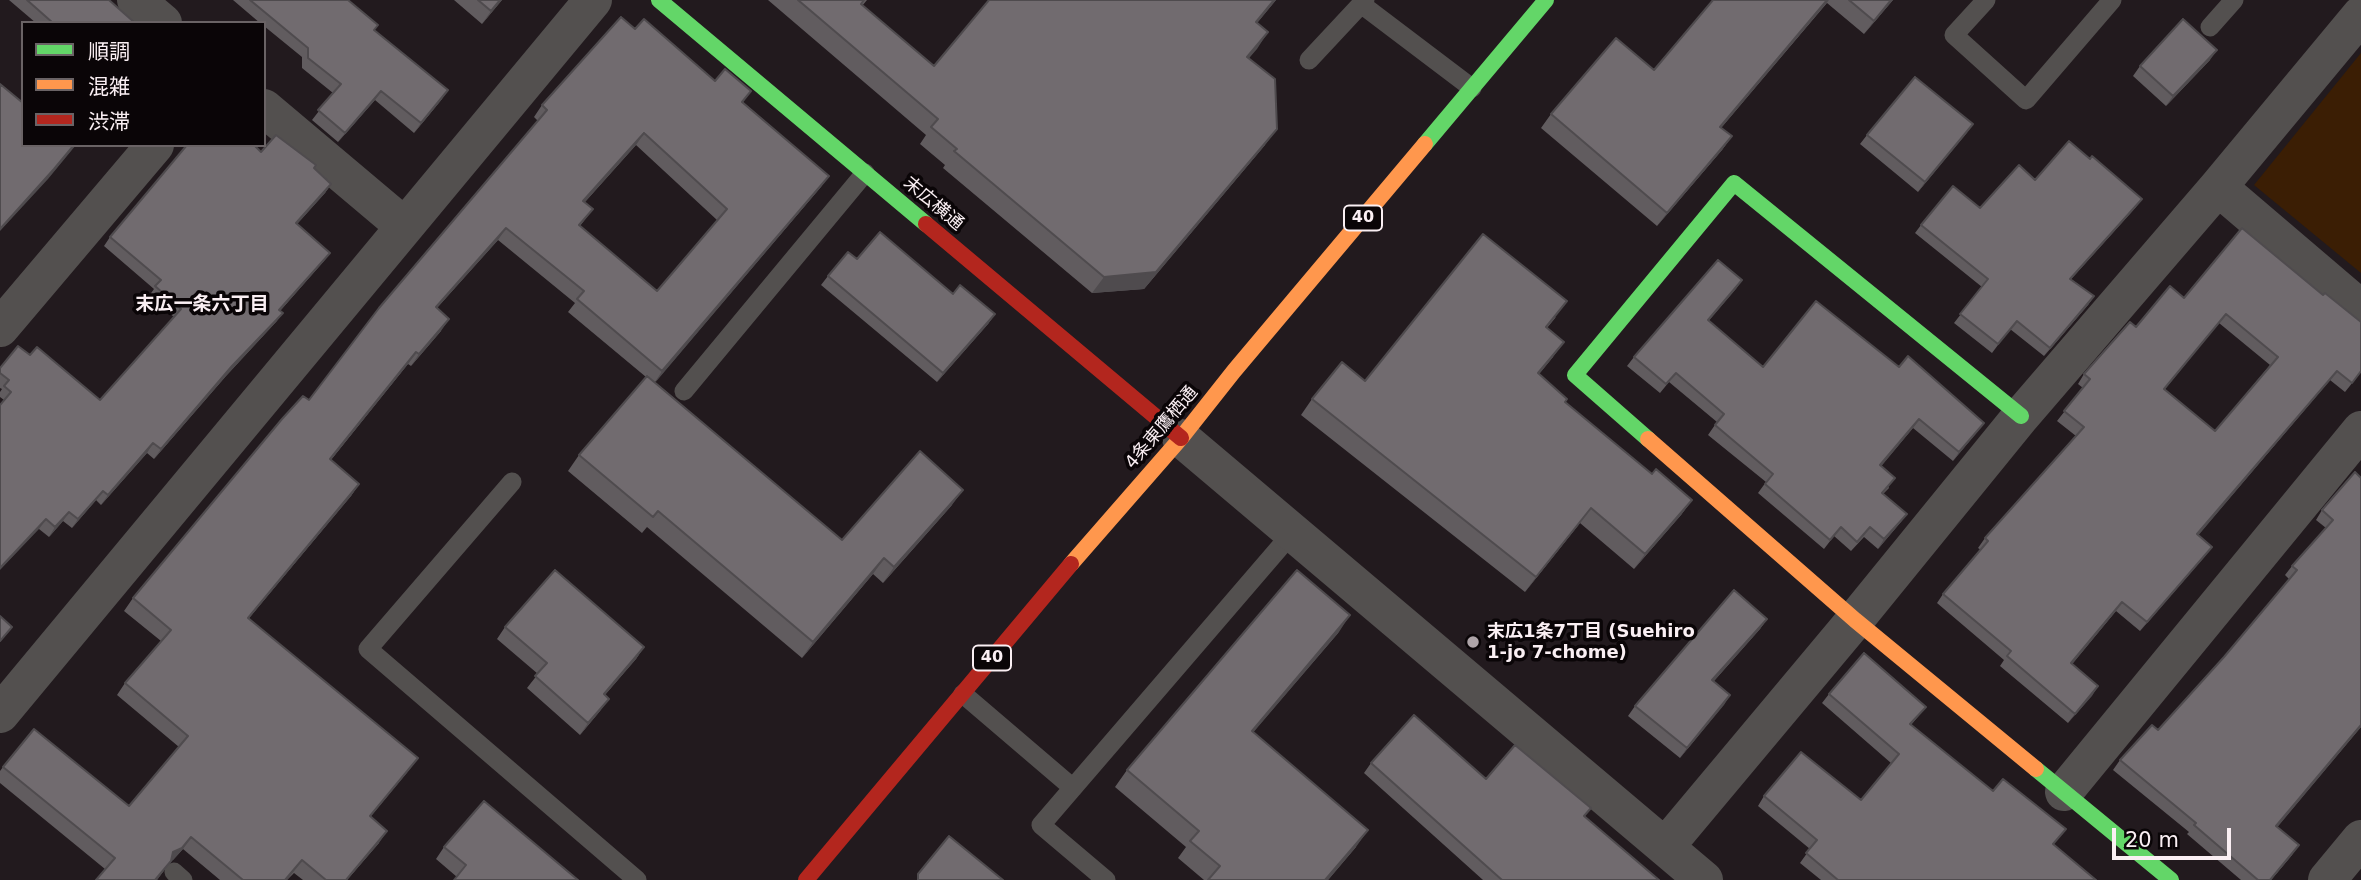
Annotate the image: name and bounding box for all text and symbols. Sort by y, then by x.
legend [21,21,266,147]
text: 順調 [88,40,130,64]
text: 混雑 [88,75,130,99]
text: 渋滞 [88,110,130,134]
street label: 末広横通 [898,173,968,235]
road number: 40 [1344,206,1382,230]
district label: 末広一条六丁目 [136,294,268,316]
street label: 4条東鷹栖通 [1121,382,1203,474]
place label: 末広1条7丁目 (Suehiro 1-jo 7-chome) [1487,621,1695,664]
marker: 末広1条7丁目 (Suehiro 1-jo 7-chome) [1465,634,1481,650]
road number: 40 [973,646,1011,670]
scale bar [2116,814,2235,858]
text: 20 m [2125,828,2179,852]

